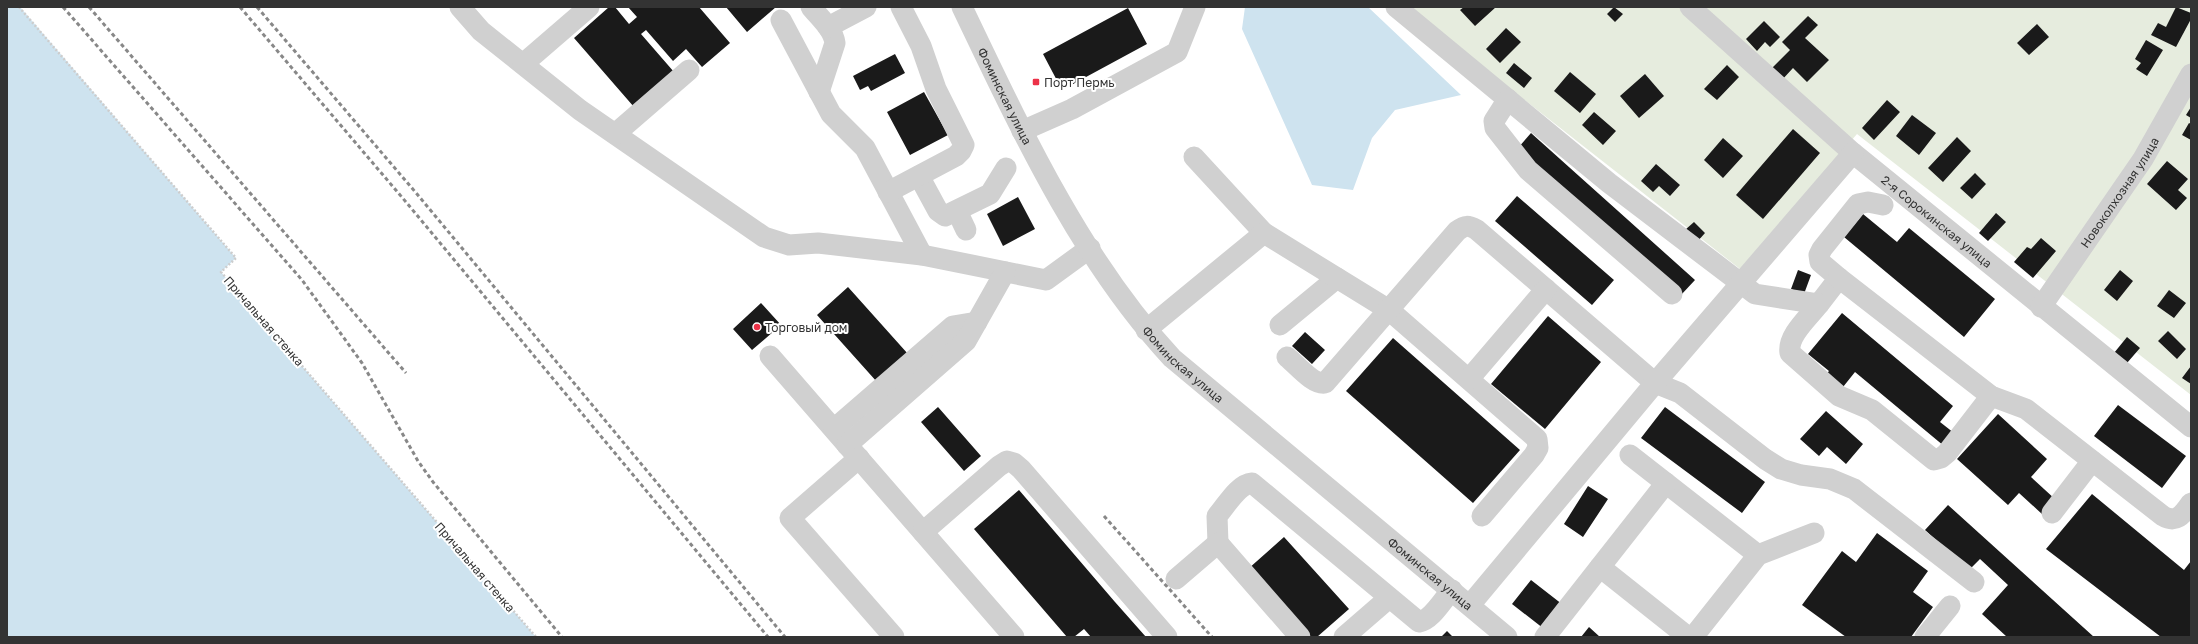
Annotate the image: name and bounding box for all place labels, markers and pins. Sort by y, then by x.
place label: Порт Пермь [1044,75,1115,90]
marker: Порт Пермь [1031,77,1041,87]
place label: Торговый дом [765,320,848,335]
marker: Торговый дом [752,322,762,332]

